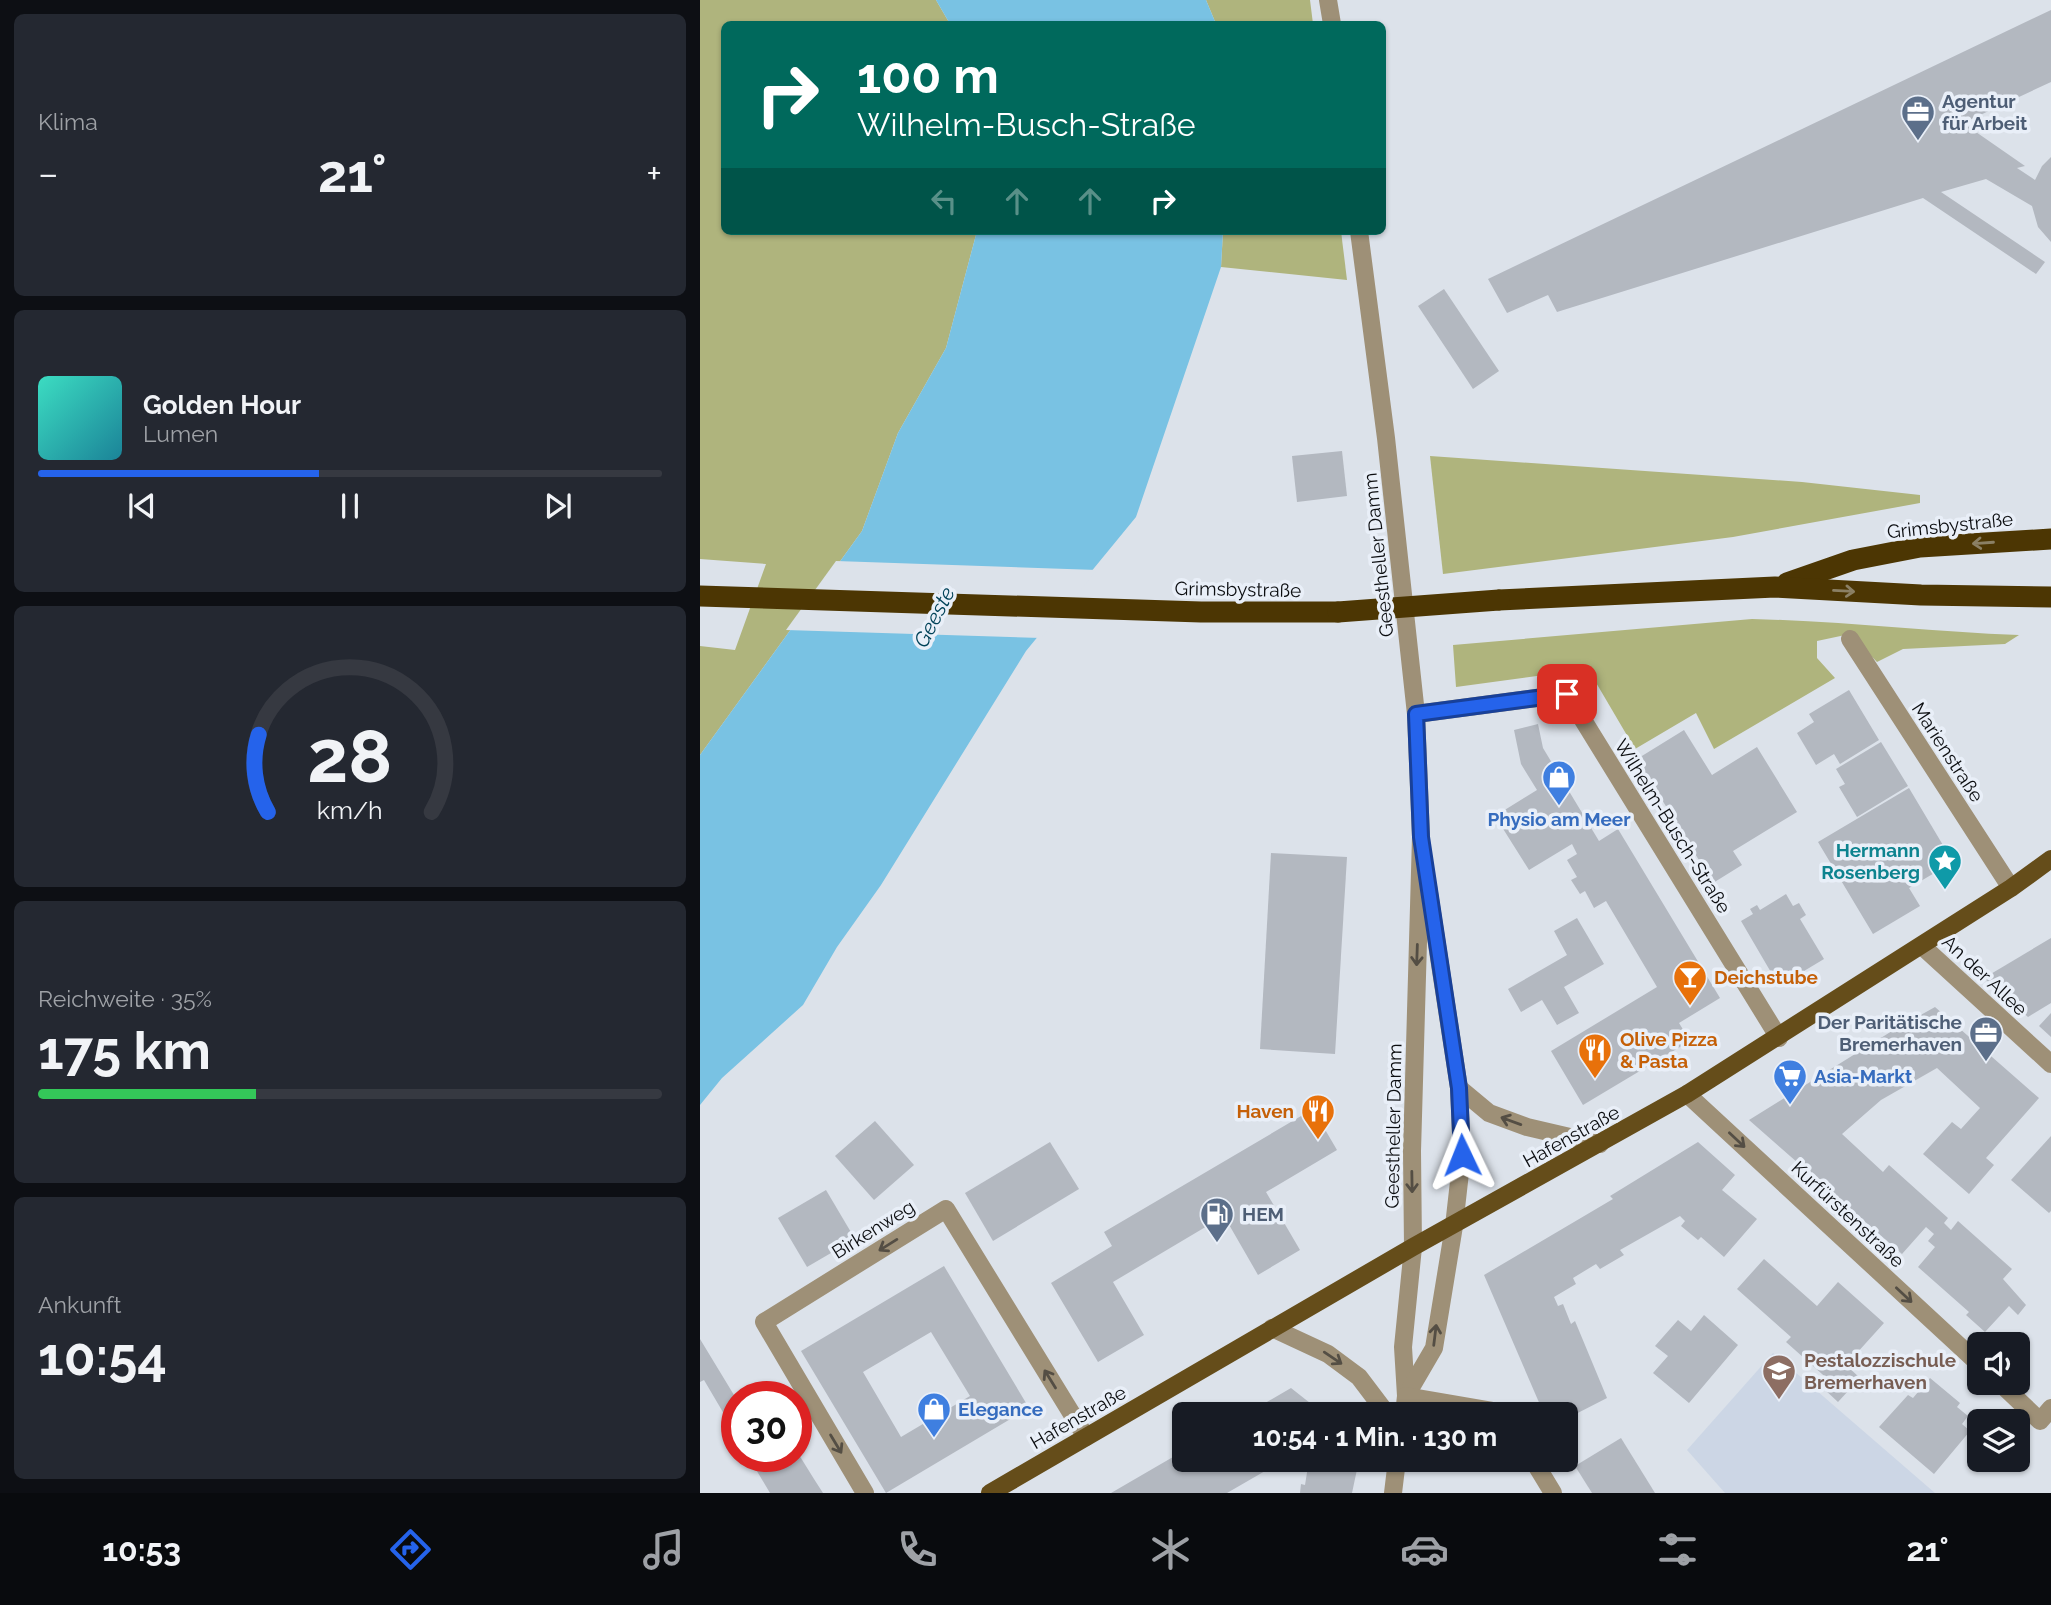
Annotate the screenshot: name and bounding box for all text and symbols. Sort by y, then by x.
text: 100 m [857,47,999,104]
icon: right [742,49,833,140]
place label: Agentur für Arbeit [1942,90,2028,134]
office icon: Agentur für Arbeit [1899,93,1937,142]
text: Wilhelm-Busch-Straße [857,106,1196,143]
text: Klima [38,108,98,135]
text: 21° [318,143,387,204]
text: − [38,151,58,196]
text: + [646,151,662,196]
icon: left [925,182,963,220]
icon: ahead [998,182,1036,220]
icon: ahead [1071,182,1109,220]
icon: right [1144,182,1182,220]
text: Golden Hour [143,390,301,420]
text: Lumen [143,420,218,447]
street label: Geestheller Damm [1358,472,1398,638]
icon: previous [123,487,161,525]
icon: pause [331,487,369,525]
icon: next [539,487,577,525]
street label: Grimsbystraße [1886,507,2014,543]
one-way arrow [1972,537,1995,550]
street label: Grimsbystraße [1174,577,1302,601]
water label: Geeste [908,583,960,651]
one-way arrow [1832,585,1854,598]
pin [1537,664,1597,724]
icon: arrive [1548,675,1586,713]
street label: Marienstraße [1908,698,1988,806]
text: 28 [307,715,393,800]
street label: Wilhelm-Busch-Straße [1610,735,1736,917]
shop icon: Physio am Meer [1540,758,1578,807]
text: km/h [317,795,383,825]
place label: Physio am Meer [1487,808,1631,830]
place label: Hermann Rosenberg [1821,839,1920,883]
place icon: Hermann Rosenberg [1926,842,1964,891]
street label: An der Allee [1938,930,2032,1020]
one-way arrow [1411,943,1424,966]
bar icon: Deichstube [1671,958,1709,1007]
place label: Deichstube [1714,966,1818,988]
text: Reichweite · 35% [38,985,212,1012]
place label: Der Paritätische Bremerhaven [1817,1011,1962,1055]
office icon: Der Paritätische Bremerhaven [1967,1014,2005,1063]
text: 175 km [38,1020,211,1081]
place label: Olive Pizza & Pasta [1620,1028,1718,1072]
restaurant icon: Olive Pizza & Pasta [1576,1031,1614,1080]
street label: Geestheller Damm [1381,1043,1405,1209]
supermarket icon: Asia-Markt [1771,1057,1809,1106]
place label: Asia-Markt [1814,1065,1913,1087]
restaurant icon: Haven [1299,1092,1337,1141]
place label: Haven [1236,1100,1294,1122]
street label: Hafenstraße [1519,1101,1623,1171]
one-way arrow [1500,1113,1522,1126]
position arrow [1425,1118,1499,1192]
one-way arrow [1728,1132,1745,1149]
street label: Kurfürstenstraße [1787,1156,1909,1272]
one-way arrow [1405,1170,1419,1193]
street label: Birkenweg [828,1195,918,1263]
fuel station icon: HEM [1198,1195,1236,1244]
place label: HEM [1242,1203,1284,1225]
one-way arrow [878,1238,898,1252]
one-way arrow [1895,1287,1913,1303]
text: Ankunft [38,1291,121,1318]
one-way arrow [1429,1324,1442,1346]
text: 10:54 [38,1326,167,1387]
map controls [1967,1332,2030,1472]
button: sound [1967,1332,2030,1395]
place label: Pestalozzischule Bremerhaven [1804,1349,1956,1393]
one-way arrow [1323,1351,1342,1365]
school or university icon: Pestalozzischule Bremerhaven [1760,1352,1798,1401]
one-way arrow [1043,1370,1057,1390]
speed limit sign: 30 [721,1381,812,1472]
street label: Hafenstraße [1026,1381,1130,1453]
shop icon: Elegance [915,1390,953,1439]
place label: Elegance [958,1398,1043,1420]
button: layers [1967,1409,2030,1472]
text: 10:54 · 1 Min. · 130 m [1253,1422,1497,1452]
one-way arrow [829,1433,843,1453]
icon: directions [386,1525,435,1574]
icon: music [639,1525,688,1574]
icon: phone [893,1525,942,1574]
icon: climate [1146,1525,1195,1574]
icon: car [1400,1525,1449,1574]
icon: filters [1653,1525,1702,1574]
text: 10:53 [102,1531,181,1568]
text: 21° [1906,1531,1949,1568]

